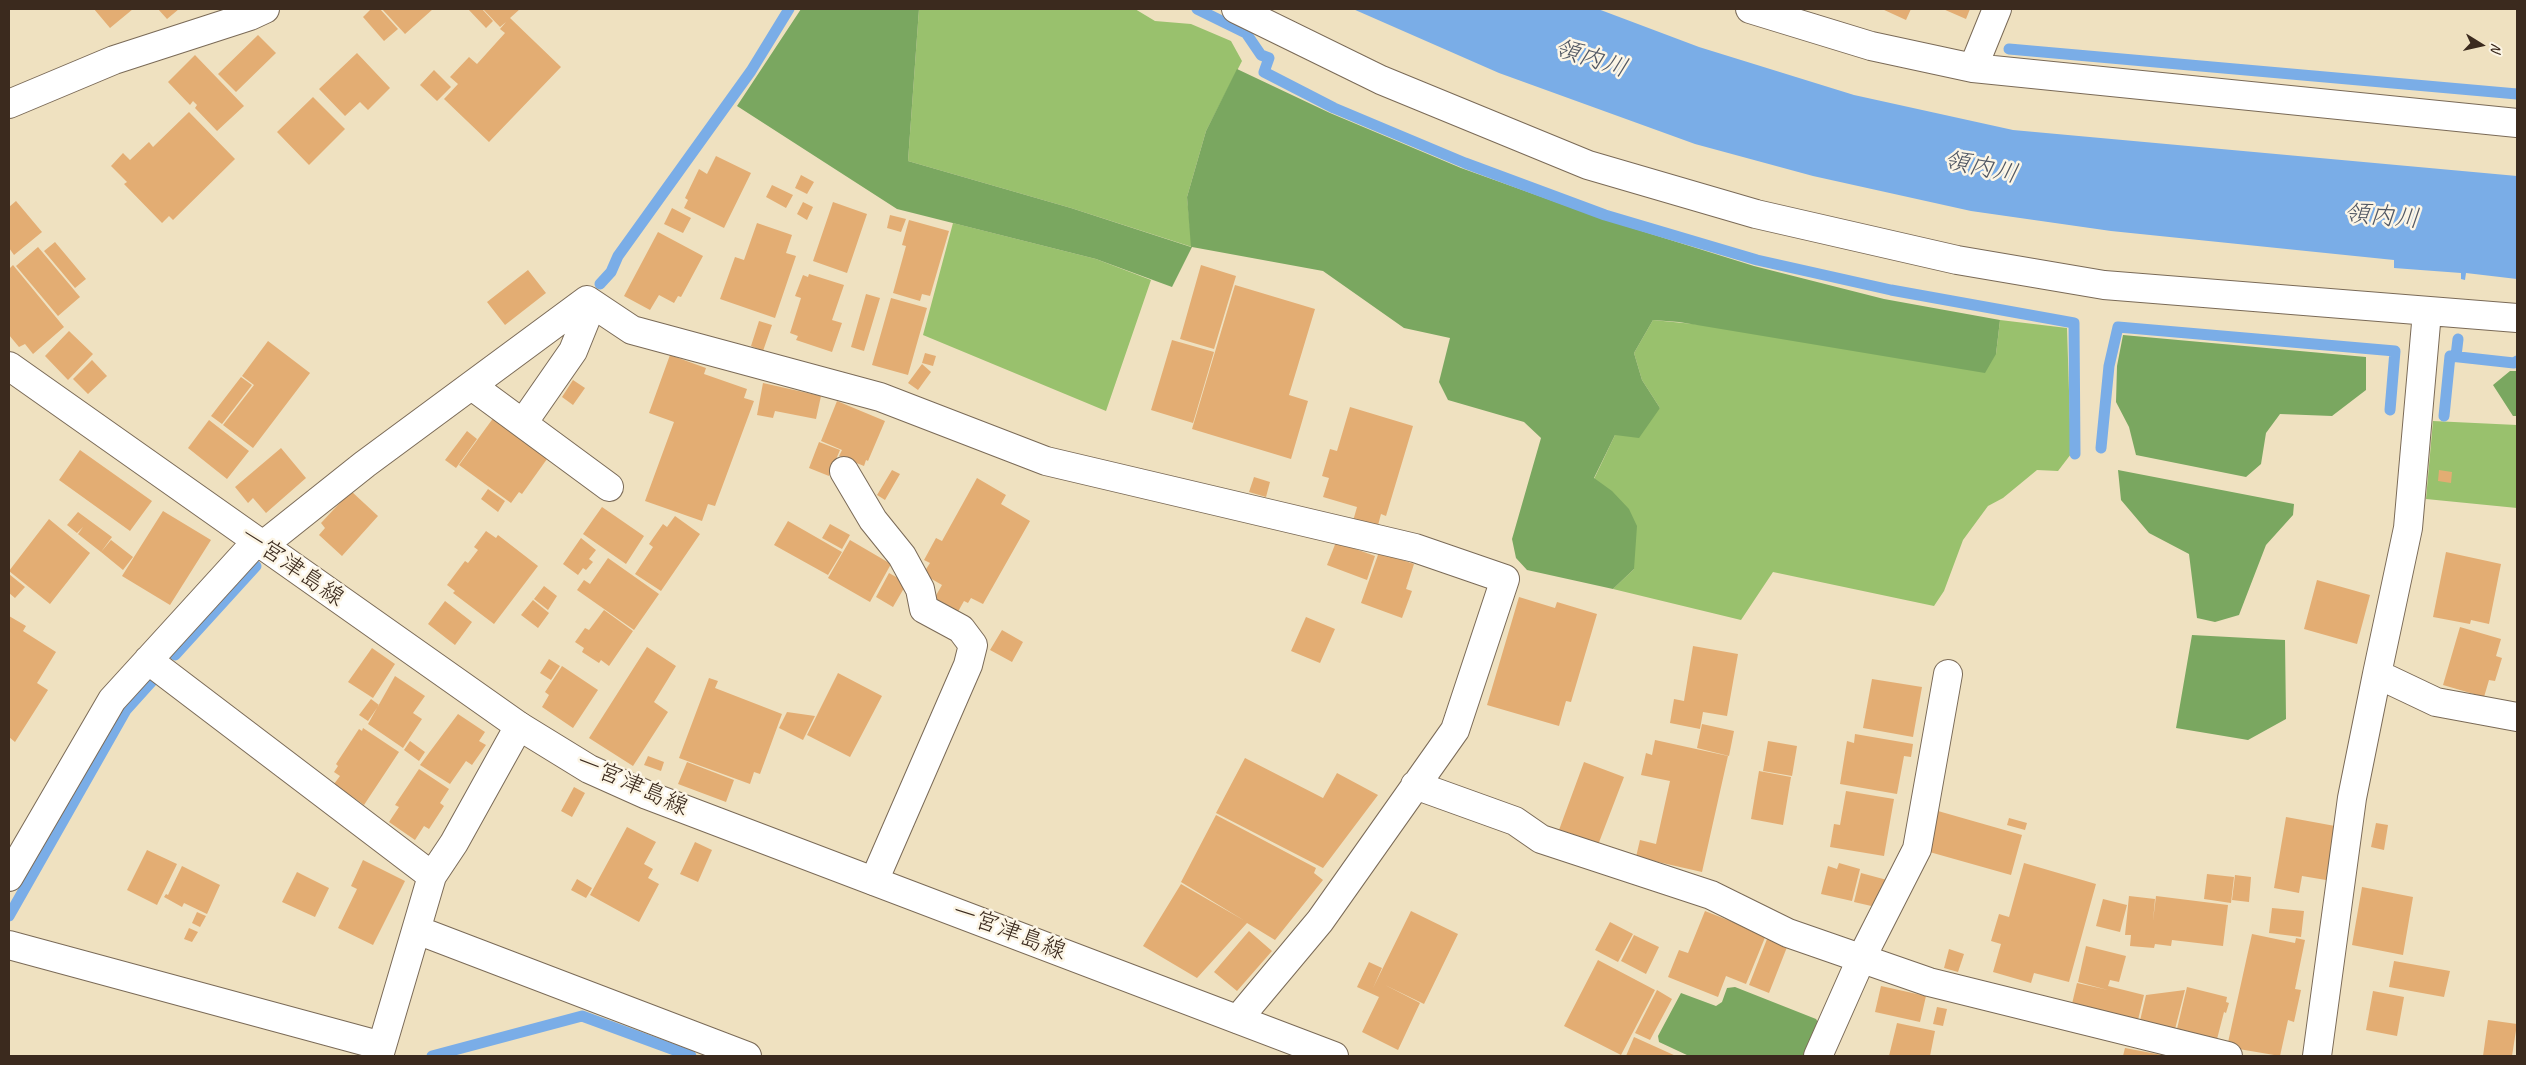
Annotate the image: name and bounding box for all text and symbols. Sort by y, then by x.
north arrow [2456,20,2506,70]
water label: 領内川 [1551,33,1631,85]
text: N [2487,42,2505,53]
water label: 領内川 [1941,146,2021,190]
water label: 領内川 [2343,199,2421,235]
street label: 一宮津島線 [235,521,349,613]
street label: 一宮津島線 [571,747,693,823]
street label: 一宮津島線 [948,897,1070,967]

